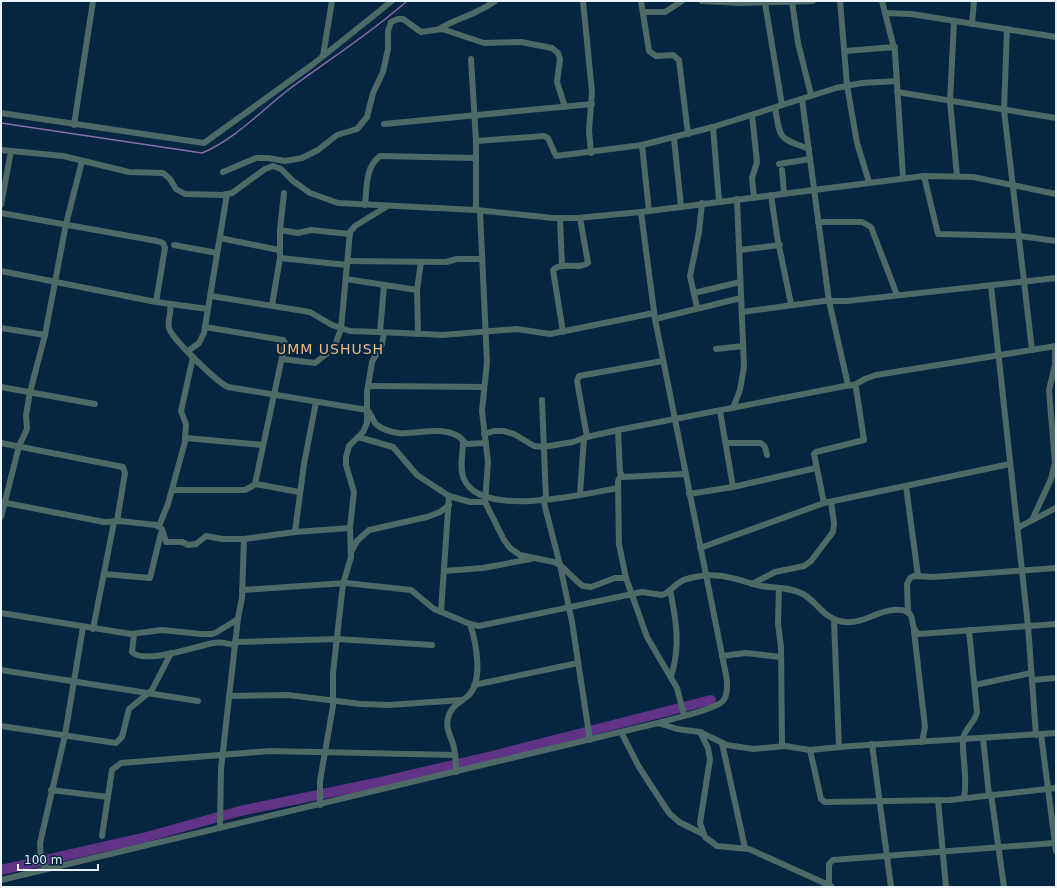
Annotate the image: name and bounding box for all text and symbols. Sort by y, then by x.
district label: UMM USHUSH [276,341,384,357]
scale bar [18,846,98,872]
text: 100 m [24,853,62,867]

